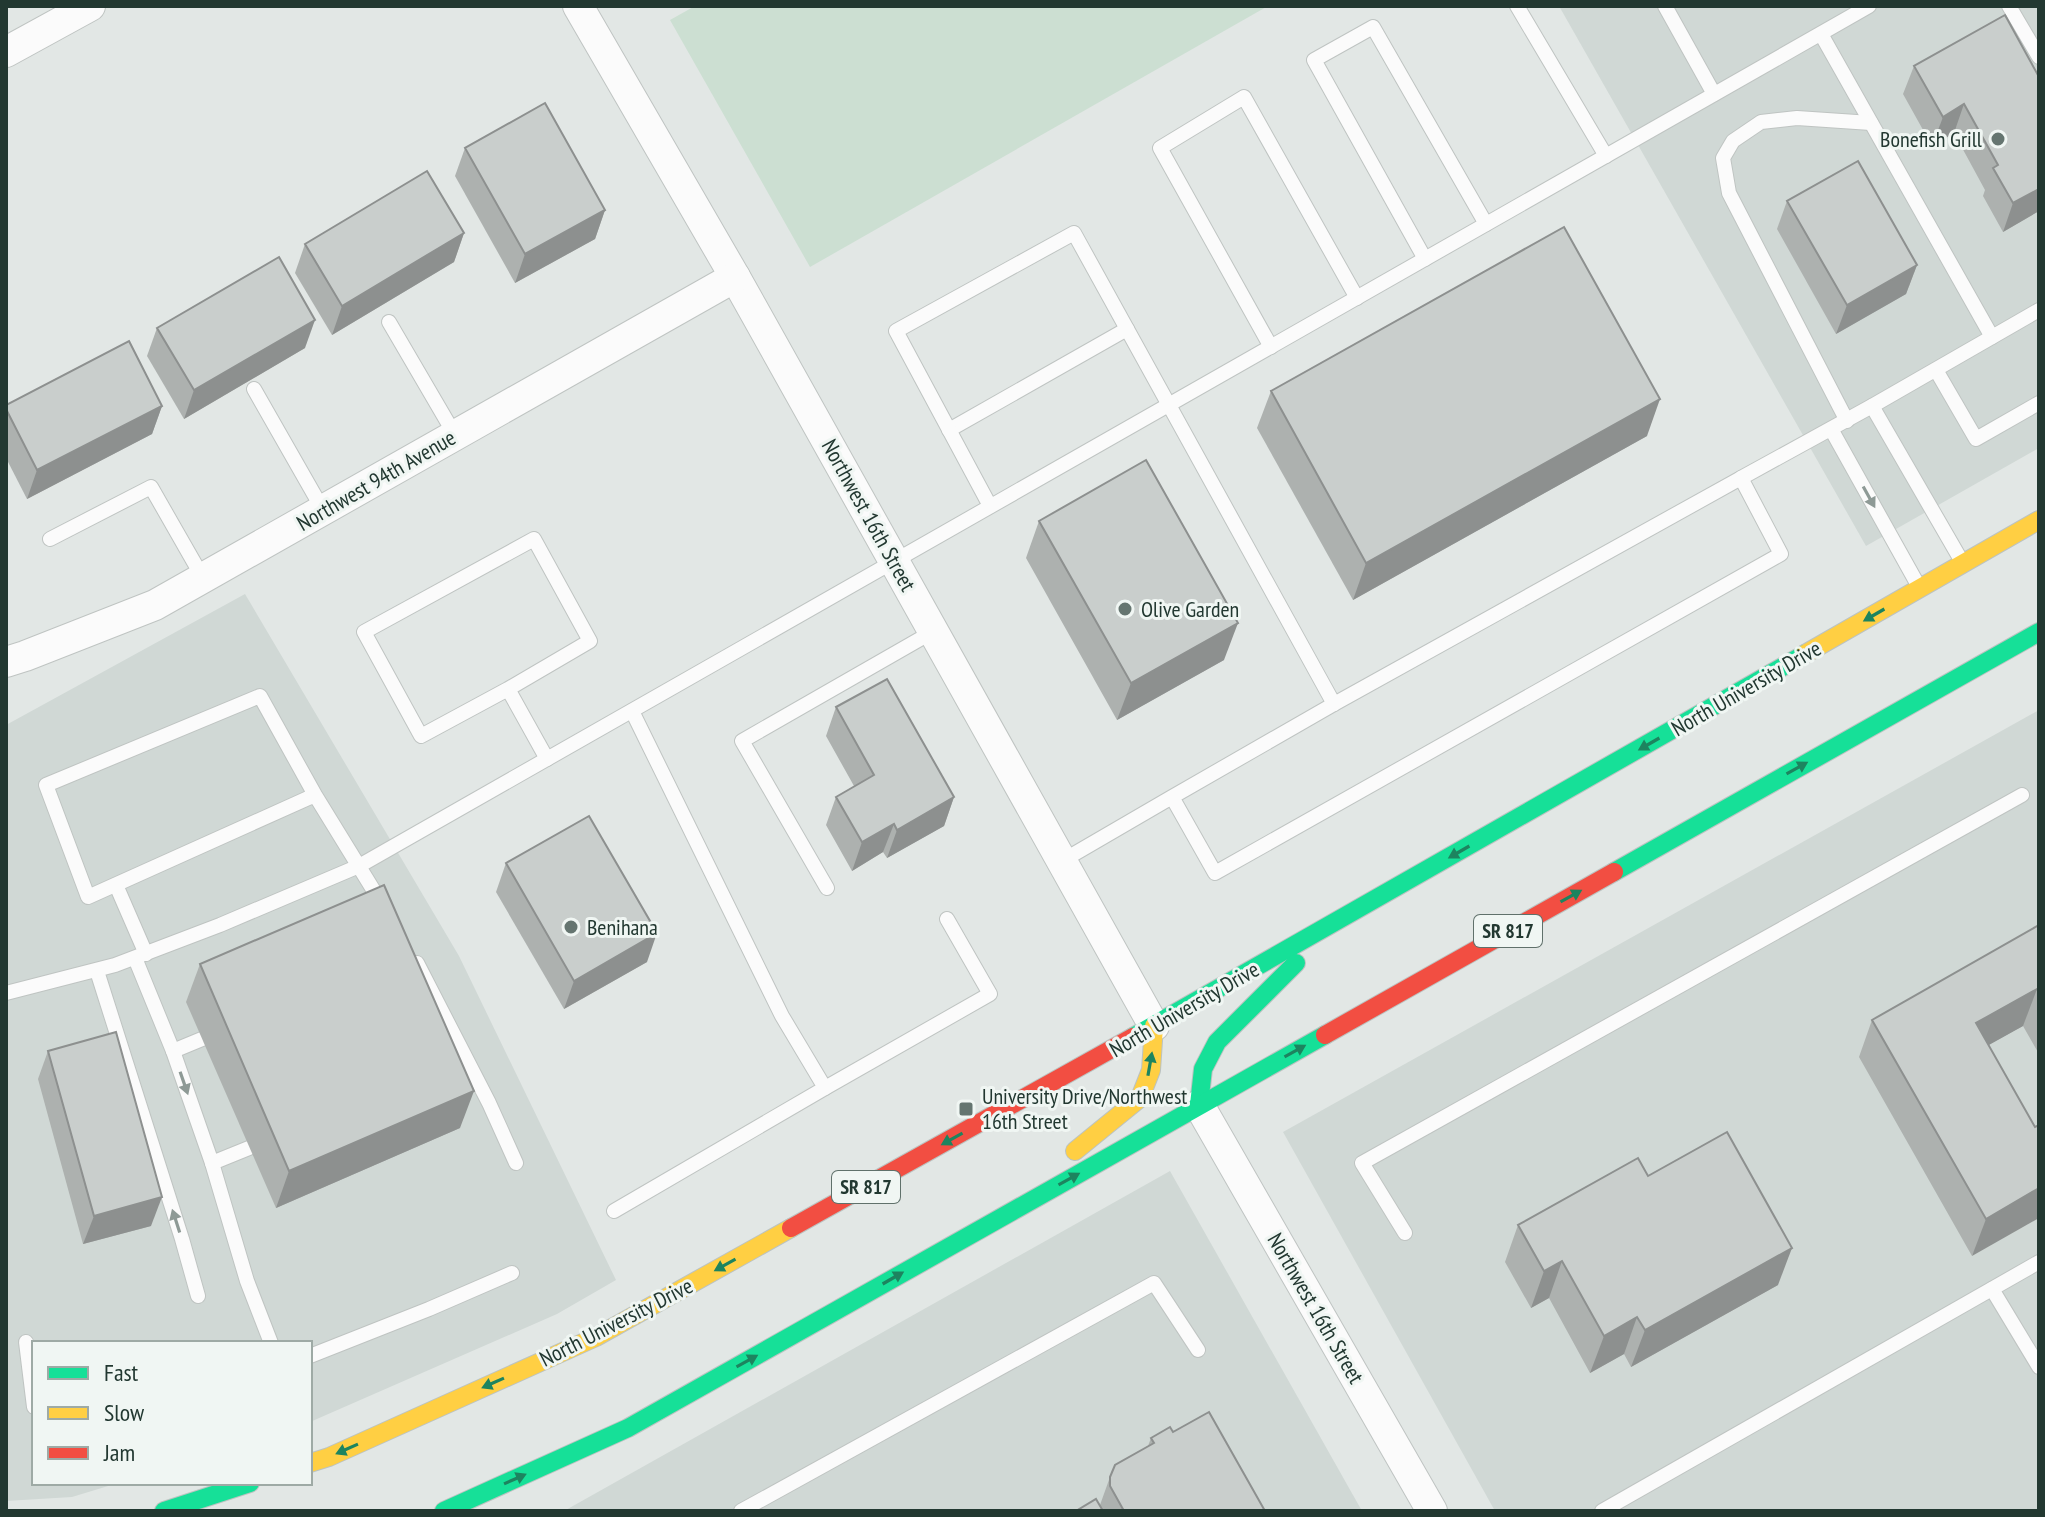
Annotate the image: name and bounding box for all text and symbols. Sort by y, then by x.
place label: Bonefish Grill [1880,125,1983,153]
marker: Bonefish Grill [1989,130,2007,148]
street label: Northwest 94th Avenue [292,423,460,537]
street label: Northwest 16th Street [816,434,922,596]
one-way arrow [1862,486,1876,508]
place label: Olive Garden [1141,595,1239,623]
marker: Olive Garden [1116,600,1134,618]
one-way arrow [1863,608,1885,622]
street label: North University Drive [1666,634,1826,742]
one-way arrow [1637,737,1660,751]
one-way arrow [1786,761,1808,775]
one-way arrow [1448,845,1470,859]
one-way arrow [1559,889,1582,903]
place label: Benihana [587,913,658,941]
road number: SR 817 [1474,915,1542,947]
marker: Benihana [562,918,580,936]
street label: North University Drive [1104,955,1264,1063]
one-way arrow [1284,1044,1306,1058]
one-way arrow [1144,1052,1157,1077]
one-way arrow [178,1071,191,1095]
place label: University Drive/Northwest 16th Street [982,1082,1187,1135]
marker: University Drive/Northwest 16th Street [957,1100,975,1118]
one-way arrow [941,1132,964,1146]
road number: SR 817 [832,1171,900,1203]
one-way arrow [1058,1172,1080,1186]
one-way arrow [170,1209,182,1233]
street label: Northwest 16th Street [1262,1228,1370,1388]
one-way arrow [714,1258,736,1272]
street label: North University Drive [535,1271,697,1373]
one-way arrow [882,1271,904,1285]
legend [32,1341,312,1485]
one-way arrow [736,1354,758,1368]
text: Fast [104,1357,139,1388]
one-way arrow [482,1376,505,1390]
text: Slow [104,1397,145,1428]
text: Jam [103,1437,135,1468]
one-way arrow [336,1442,359,1455]
one-way arrow [504,1472,527,1486]

